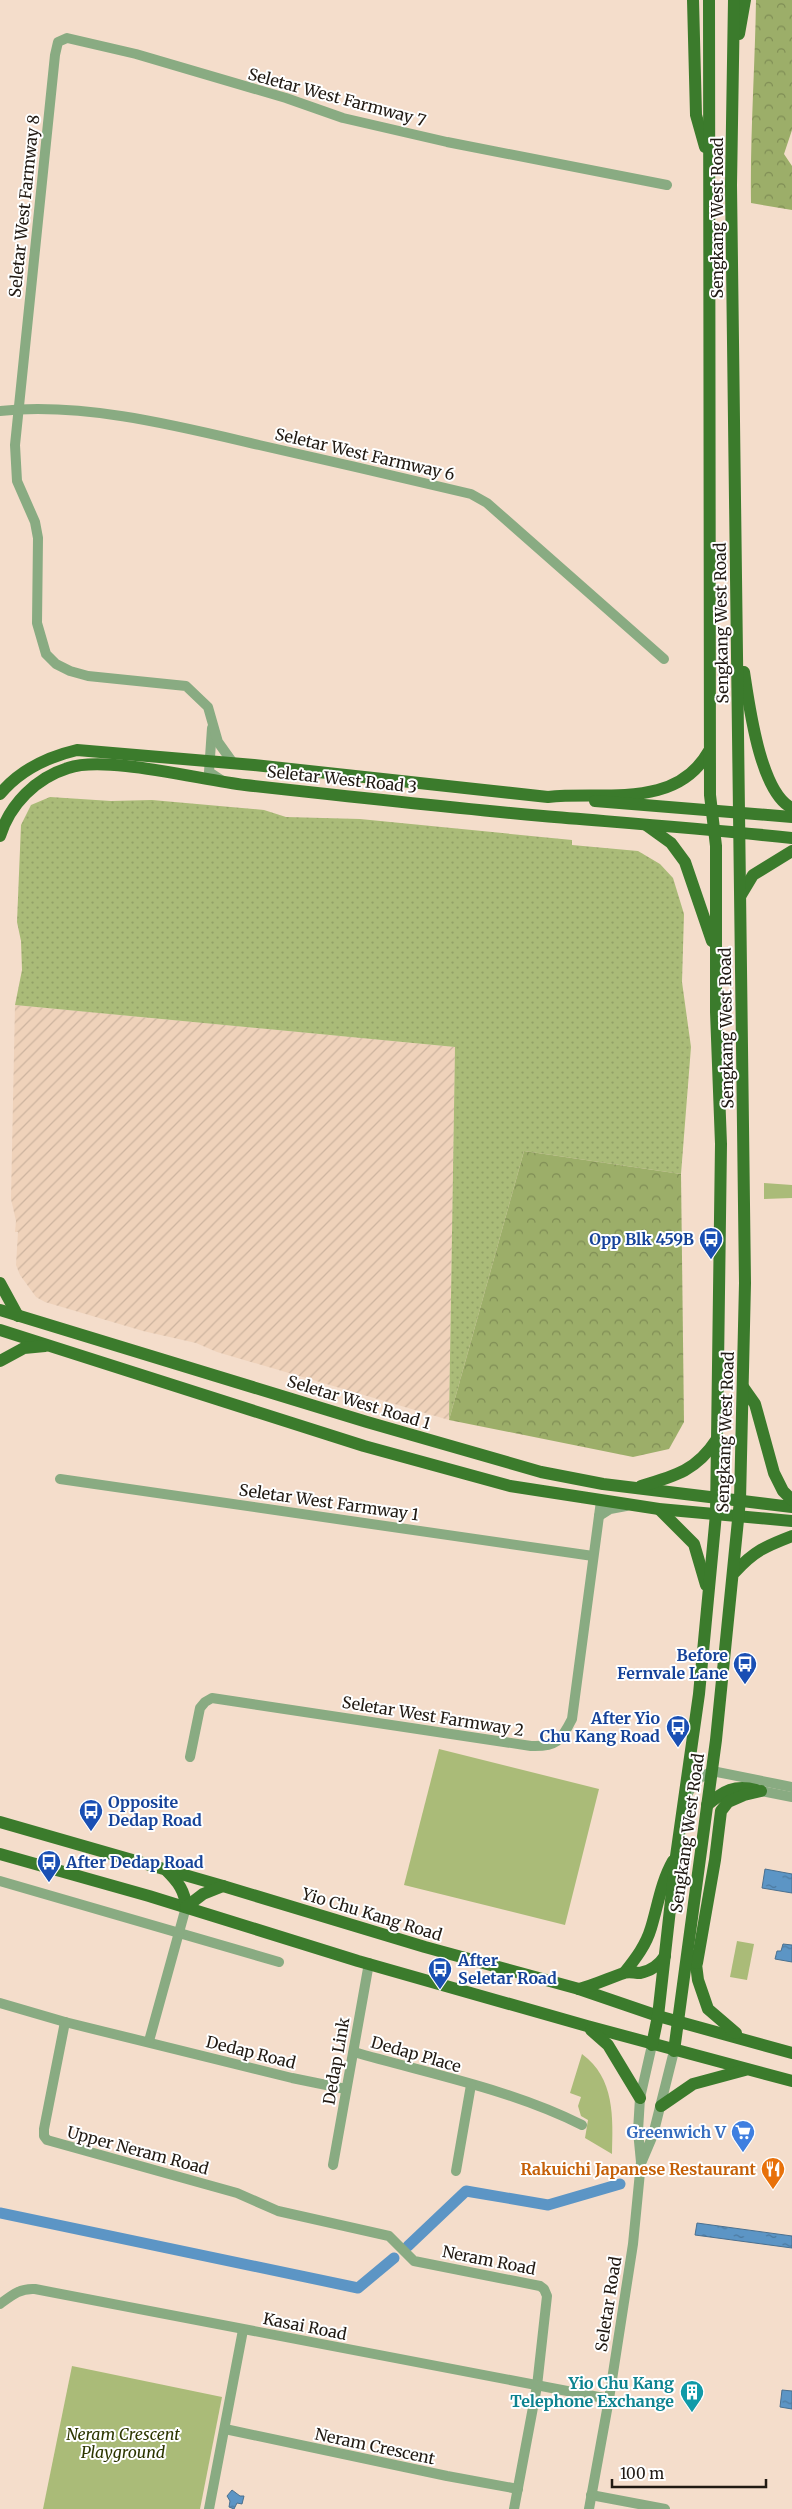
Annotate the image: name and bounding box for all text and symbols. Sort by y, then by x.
street label: Seletar West Farmway 7 [246,64,428,130]
street label: Seletar West Farmway 8 [4,114,44,298]
street label: Sengkang West Road [707,137,727,299]
street label: Seletar West Farmway 6 [273,424,457,484]
street label: Sengkang West Road [710,542,732,704]
street label: Seletar West Road 3 [266,761,418,797]
street label: Sengkang West Road [715,947,737,1109]
bus stop icon: Opp Blk 459B [698,1226,724,1260]
place label: Opp Blk 459B [589,1229,694,1249]
street label: Sengkang West Road [712,1351,738,1513]
street label: Seletar West Road 1 [285,1371,433,1433]
street label: Seletar West Farmway 1 [238,1479,420,1525]
place label: Before Fernvale Lane [617,1645,728,1683]
bus stop icon: Before Fernvale Lane [732,1651,758,1685]
street label: Seletar West Farmway 2 [341,1692,525,1740]
place label: After Yio Chu Kang Road [540,1708,660,1746]
bus stop icon: After Yio Chu Kang Road [665,1714,691,1748]
street label: Sengkang West Road [666,1752,708,1914]
place label: Opposite Dedap Road [108,1792,202,1830]
bus stop icon: Opposite Dedap Road [78,1798,104,1832]
bus stop icon: After Dedap Road [36,1849,62,1883]
place label: After Dedap Road [65,1852,204,1872]
street label: Yio Chu Kang Road [299,1883,445,1945]
place label: After Seletar Road [457,1950,557,1988]
bus stop icon: After Seletar Road [427,1956,453,1990]
street label: Dedap Link [318,2015,354,2106]
street label: Dedap Road [204,2031,298,2073]
street label: Dedap Place [369,2032,463,2076]
supermarket icon: Greenwich V [730,2119,756,2153]
street label: Upper Neram Road [65,2121,211,2179]
place label: Greenwich V [627,2122,727,2142]
restaurant icon: Rakuichi Japanese Restaurant [760,2156,786,2190]
place label: Rakuichi Japanese Restaurant [521,2159,757,2179]
street label: Neram Road [441,2241,538,2279]
street label: Seletar Road [591,2255,625,2353]
street label: Kasai Road [262,2308,349,2344]
place label: Yio Chu Kang Telephone Exchange [510,2373,674,2411]
building icon: Yio Chu Kang Telephone Exchange [679,2379,705,2413]
park label: Neram Crescent Playground [66,2424,180,2462]
street label: Neram Crescent [313,2424,438,2469]
scale bar [612,2456,766,2488]
text: 100 m [620,2464,664,2483]

